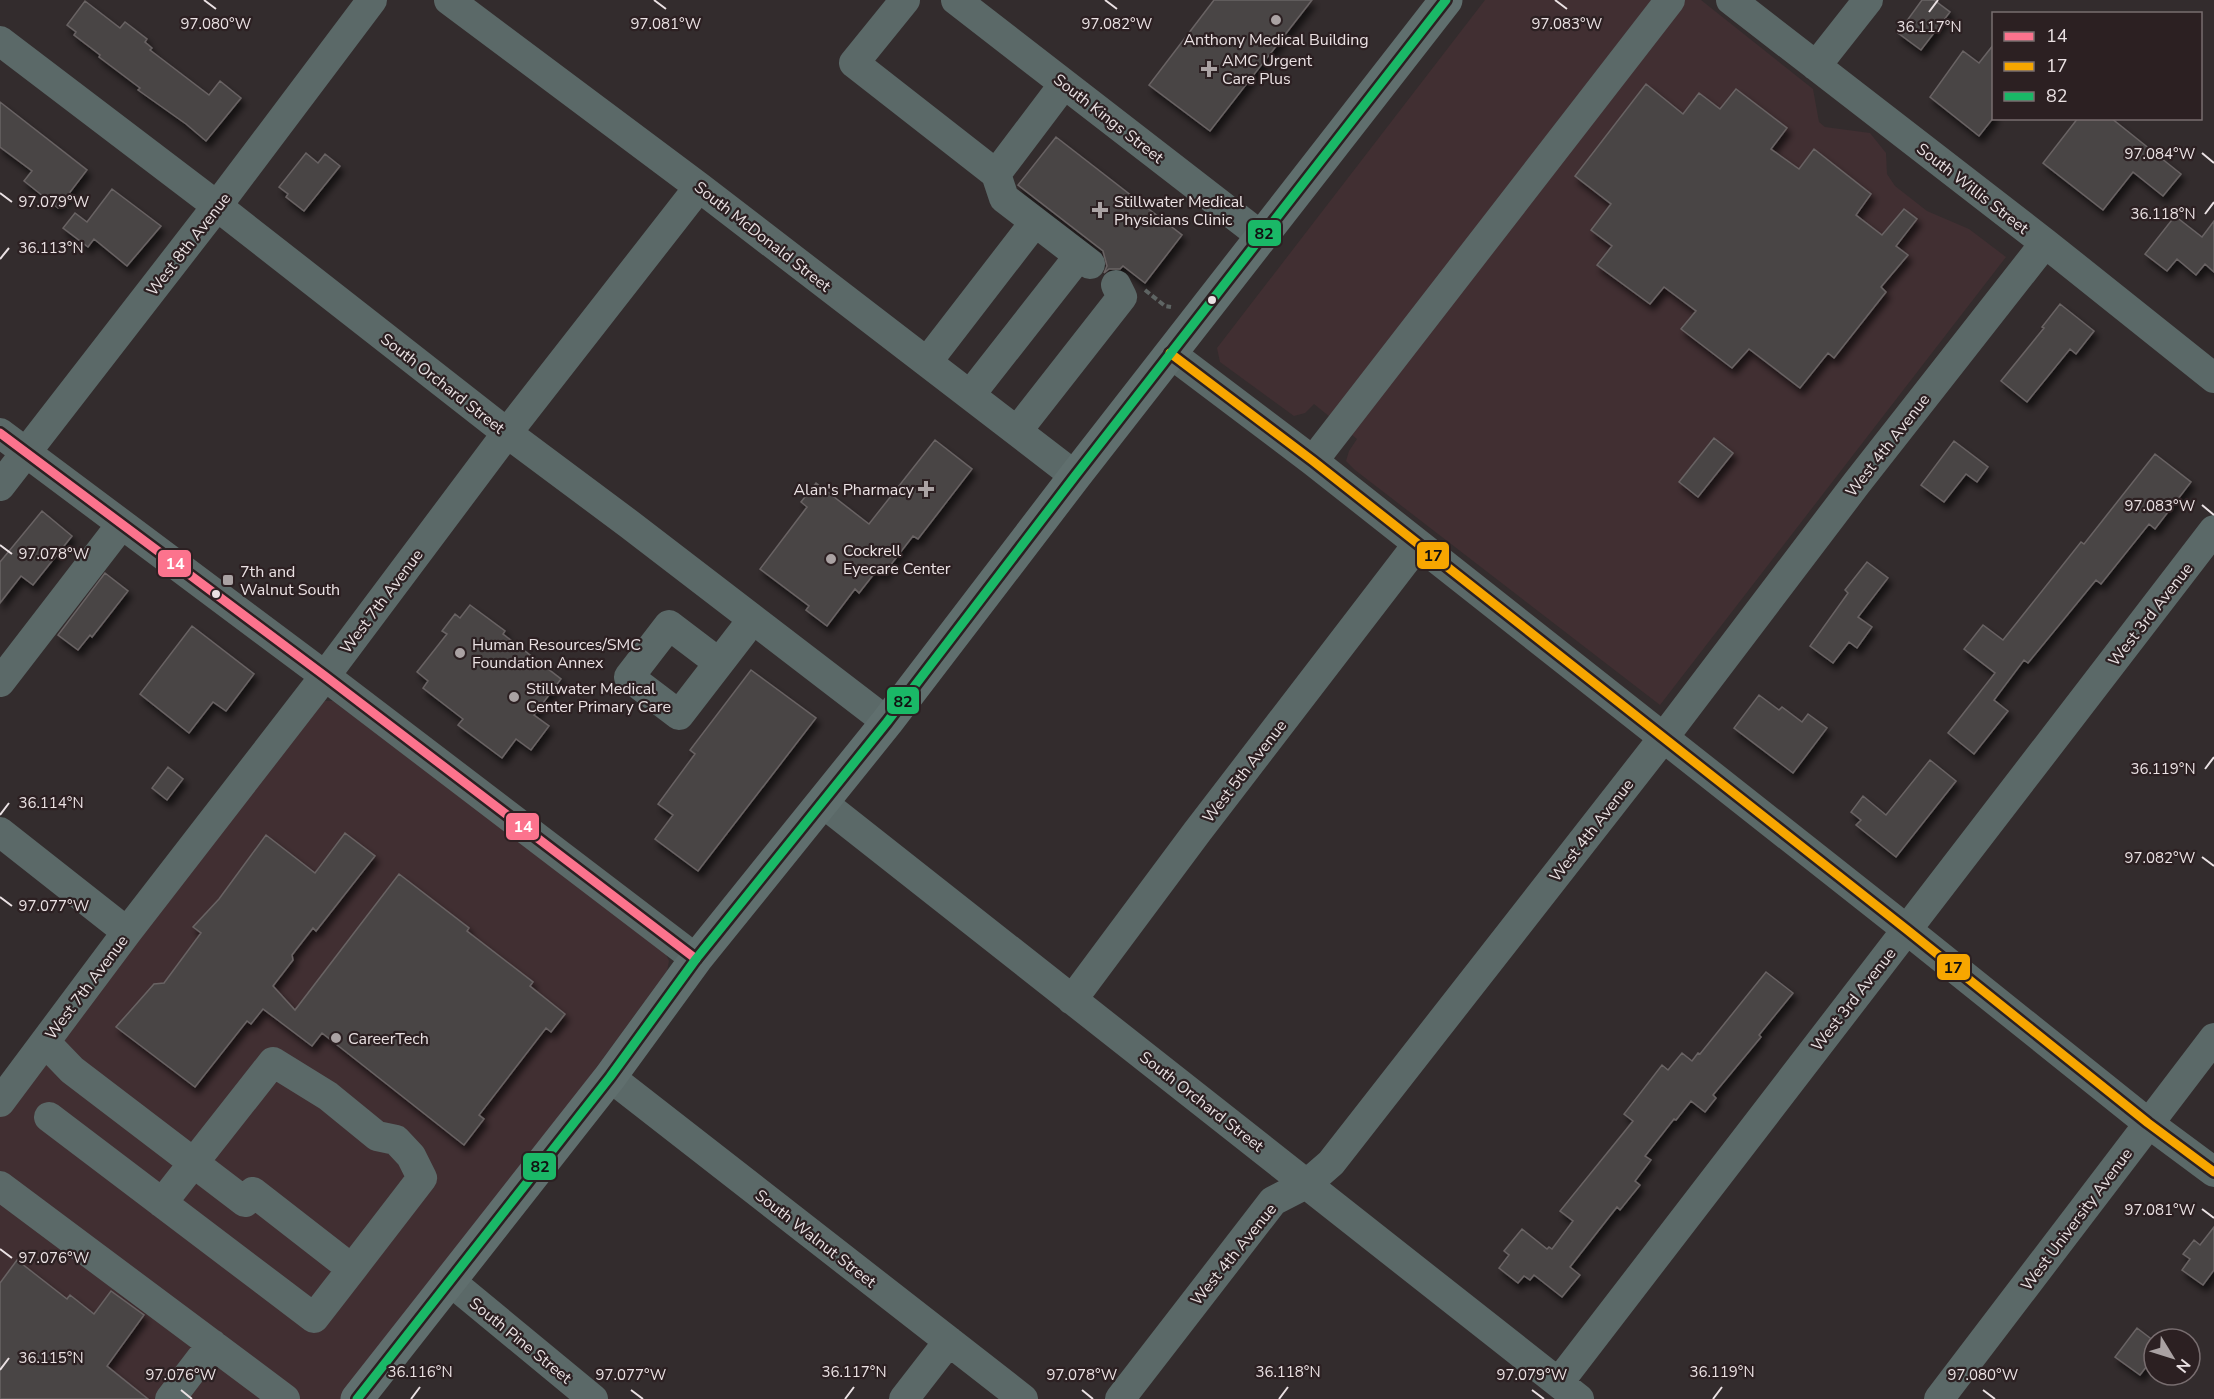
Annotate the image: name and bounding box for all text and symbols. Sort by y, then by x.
legend [1992,12,2202,120]
marker: Anthony Medical Building [1269,13,1283,27]
text: 97.080°W [181,14,252,34]
text: 97.081°W [631,14,702,34]
text: 97.082°W [1082,14,1153,34]
text: 97.083°W [1532,14,1603,34]
text: 36.117°N [1896,17,1962,37]
text: 14 [2046,24,2068,48]
place label: Anthony Medical Building [1183,29,1369,51]
place label: AMC Urgent Care Plus [1222,50,1312,90]
text: 17 [2046,54,2068,78]
marker: AMC Urgent Care Plus [1200,60,1218,78]
street label: South Kings Street [1049,69,1168,169]
text: 82 [2046,84,2068,108]
street label: South Willis Street [1912,138,2033,240]
text: 97.084°W [2125,144,2196,164]
street label: South McDonald Street [690,177,836,297]
street label: West 8th Avenue [142,188,236,301]
place label: Stillwater Medical Physicians Clinic [1114,191,1244,231]
text: 97.079°W [19,192,90,212]
marker: Stillwater Medical Physicians Clinic [1091,201,1109,219]
text: 36.118°N [2130,204,2196,224]
line badge: 82 [1247,219,1282,247]
text: 82 [1254,223,1274,245]
text: 36.113°N [18,238,84,258]
unlabelled marker [1206,294,1218,306]
street label: South Orchard Street [376,328,509,440]
street label: West 4th Avenue [1841,389,1935,502]
place label: Alan's Pharmacy [793,479,915,501]
marker: Alan's Pharmacy [919,482,933,496]
text: 97.083°W [2125,496,2196,516]
place label: Cockrell Eyecare Center [843,540,951,580]
line badge: 17 [1416,541,1450,570]
text: 97.078°W [19,544,90,564]
street label: West 7th Avenue [335,545,428,658]
text: 17 [1423,545,1443,567]
line badge: 14 [157,549,192,578]
marker: Cockrell Eyecare Center [824,552,838,566]
text: 14 [165,553,185,575]
street label: West 3rd Avenue [2103,558,2198,671]
place label: 7th and Walnut South [240,561,340,601]
marker: 7th and Walnut South [221,573,235,587]
unlabelled marker [210,588,222,600]
place label: Human Resources/SMC Foundation Annex [472,634,641,674]
marker: Human Resources/SMC Foundation Annex [453,646,467,660]
place label: Stillwater Medical Center Primary Care [526,678,671,718]
line badge: 82 [886,686,920,715]
marker: Stillwater Medical Center Primary Care [507,690,521,704]
text: 82 [893,691,913,713]
street label: West 5th Avenue [1198,715,1292,828]
text: 36.119°N [2130,759,2196,779]
street label: West 4th Avenue [1545,774,1639,887]
text: 36.114°N [18,793,84,813]
line badge: 14 [505,812,540,841]
text: 14 [513,816,533,838]
text: 97.082°W [2125,848,2196,868]
text: 97.077°W [19,896,90,916]
street label: West 7th Avenue [40,931,133,1044]
street label: West 3rd Avenue [1806,943,1901,1056]
line badge: 17 [1936,953,1971,981]
text: 17 [1943,957,1963,979]
place label: CareerTech [348,1028,429,1050]
marker: CareerTech [329,1031,343,1045]
street label: South Orchard Street [1135,1046,1268,1158]
street label: West University Avenue [2016,1144,2138,1295]
line badge: 82 [522,1152,557,1181]
text: 82 [530,1156,550,1178]
street label: South Walnut Street [750,1185,881,1293]
street label: West 4th Avenue [1186,1199,1282,1310]
text: 97.081°W [2125,1200,2196,1220]
text: 97.076°W [19,1248,90,1268]
street label: South Pine Street [465,1293,576,1389]
north arrow [2142,1327,2202,1387]
text: 36.115°N [18,1348,84,1368]
text: N [2171,1354,2195,1377]
text: 36.116°N [387,1362,453,1382]
text: 36.117°N [821,1362,887,1382]
text: 36.118°N [1255,1362,1321,1382]
text: 36.119°N [1689,1362,1755,1382]
text: 97.076°W [146,1365,217,1385]
text: 97.077°W [596,1365,667,1385]
text: 97.078°W [1047,1365,1118,1385]
text: 97.079°W [1497,1365,1568,1385]
text: 97.080°W [1948,1365,2019,1385]

